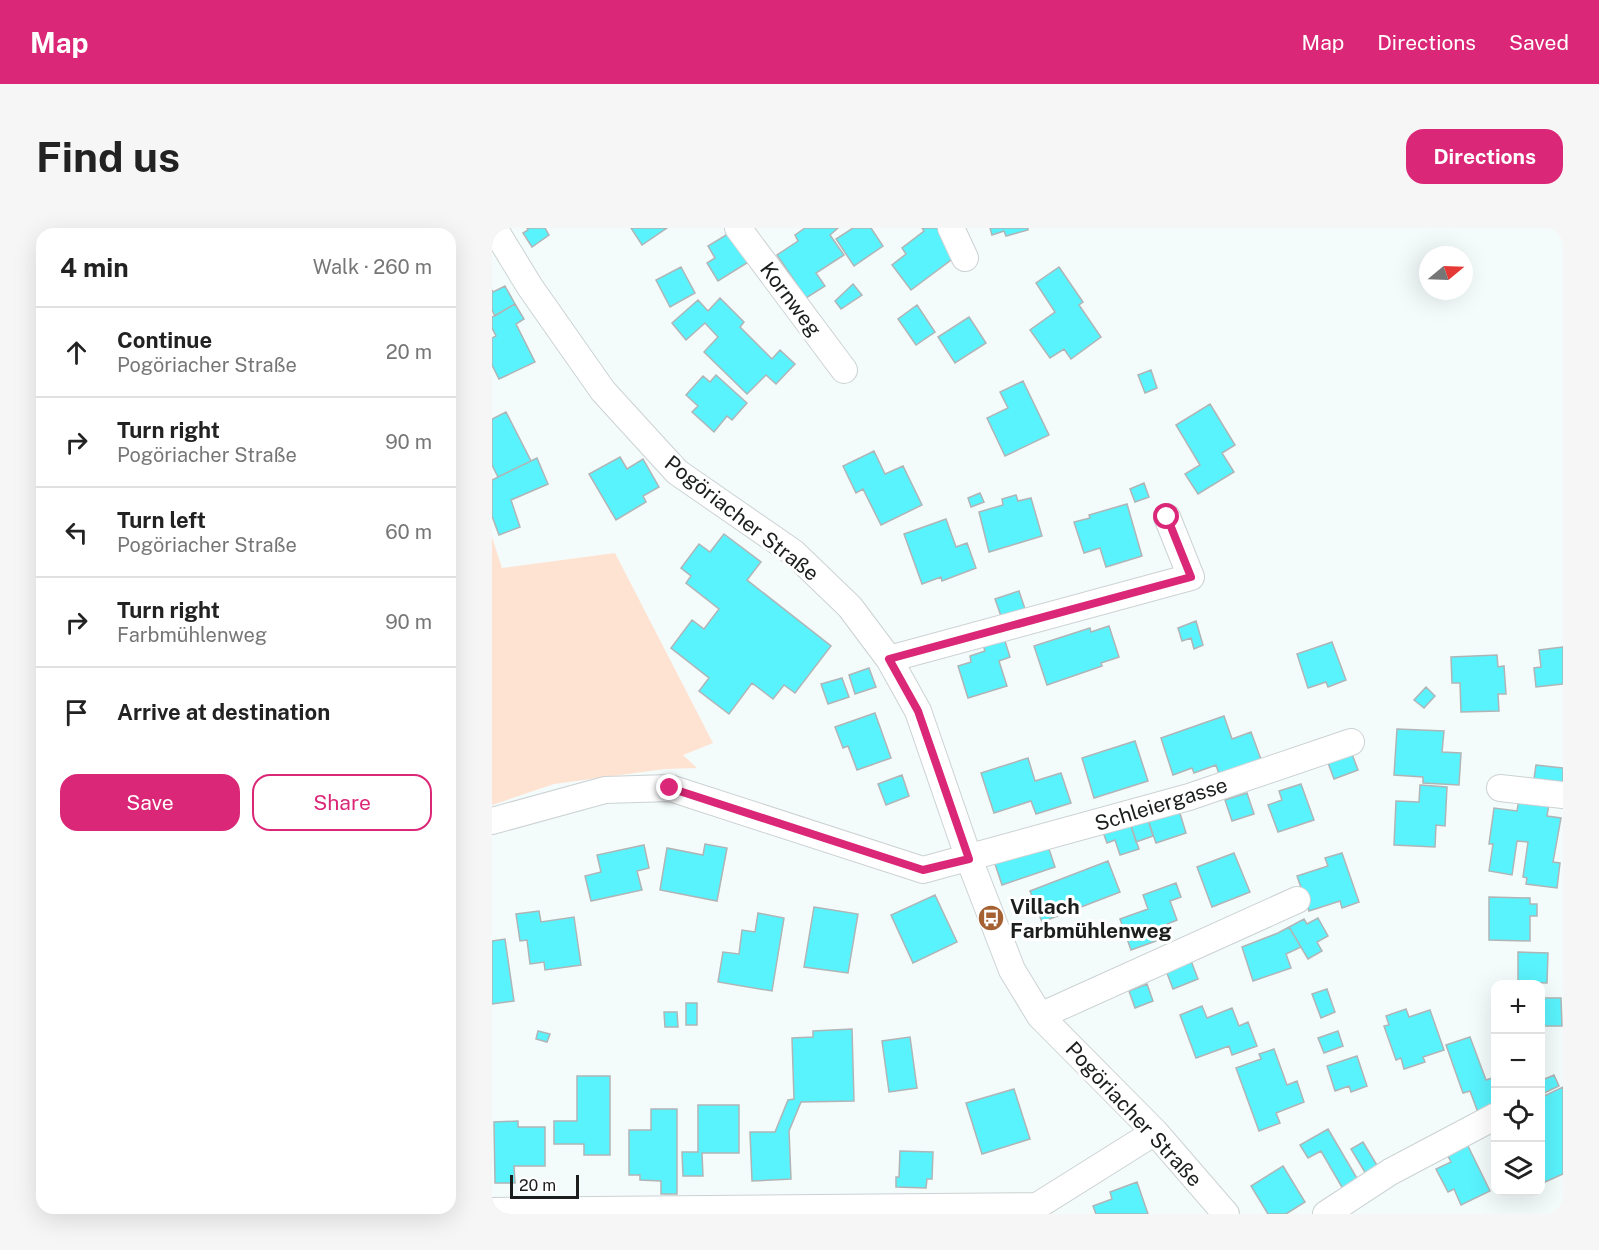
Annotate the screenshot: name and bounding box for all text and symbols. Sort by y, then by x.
text: Map [30,26,89,59]
text: Map [1302,30,1344,55]
text: Directions [1377,30,1476,55]
text: Saved [1509,30,1569,55]
button: Directions [1406,129,1563,184]
text: Find us [36,132,180,181]
north arrow [1419,246,1473,300]
text: 4 min [60,252,129,283]
text: Walk · 260 m [313,255,432,279]
street label: Kornweg [755,257,827,341]
text: Continue [117,327,212,353]
icon: ahead [60,336,93,369]
text: 20 m [386,340,432,364]
text: Pogöriacher Straße [117,353,297,377]
text: Turn right [117,417,220,443]
icon: right [60,426,93,459]
text: 90 m [385,430,432,454]
text: Pogöriacher Straße [117,443,297,467]
street label: Pogöriacher Straße [660,450,824,586]
route start [1153,503,1179,529]
text: Turn left [117,507,206,533]
icon: left [60,516,93,549]
text: 60 m [385,520,432,544]
text: Pogöriacher Straße [117,533,297,557]
text: Turn right [117,597,220,623]
icon: right [60,606,93,639]
text: 90 m [385,610,432,634]
text: Farbmühlenweg [117,623,267,647]
icon: arrive [60,696,93,729]
text: Arrive at destination [117,699,330,725]
street label: Schleiergasse [1092,772,1230,836]
button: Save [60,774,240,831]
button: Share [252,774,432,831]
route end [656,774,682,800]
place label: Villach Farbmühlenweg [1010,894,1172,943]
bus stop icon: Villach Farbmühlenweg [976,903,1006,933]
map controls [1491,980,1545,1196]
button: + [1491,980,1545,1034]
button: − [1491,1034,1545,1088]
street label: Pogöriacher Straße [1060,1036,1208,1192]
button: locate [1491,1088,1545,1142]
button: layers [1491,1142,1545,1196]
scale bar [510,1172,579,1200]
text: 20 m [519,1176,556,1195]

